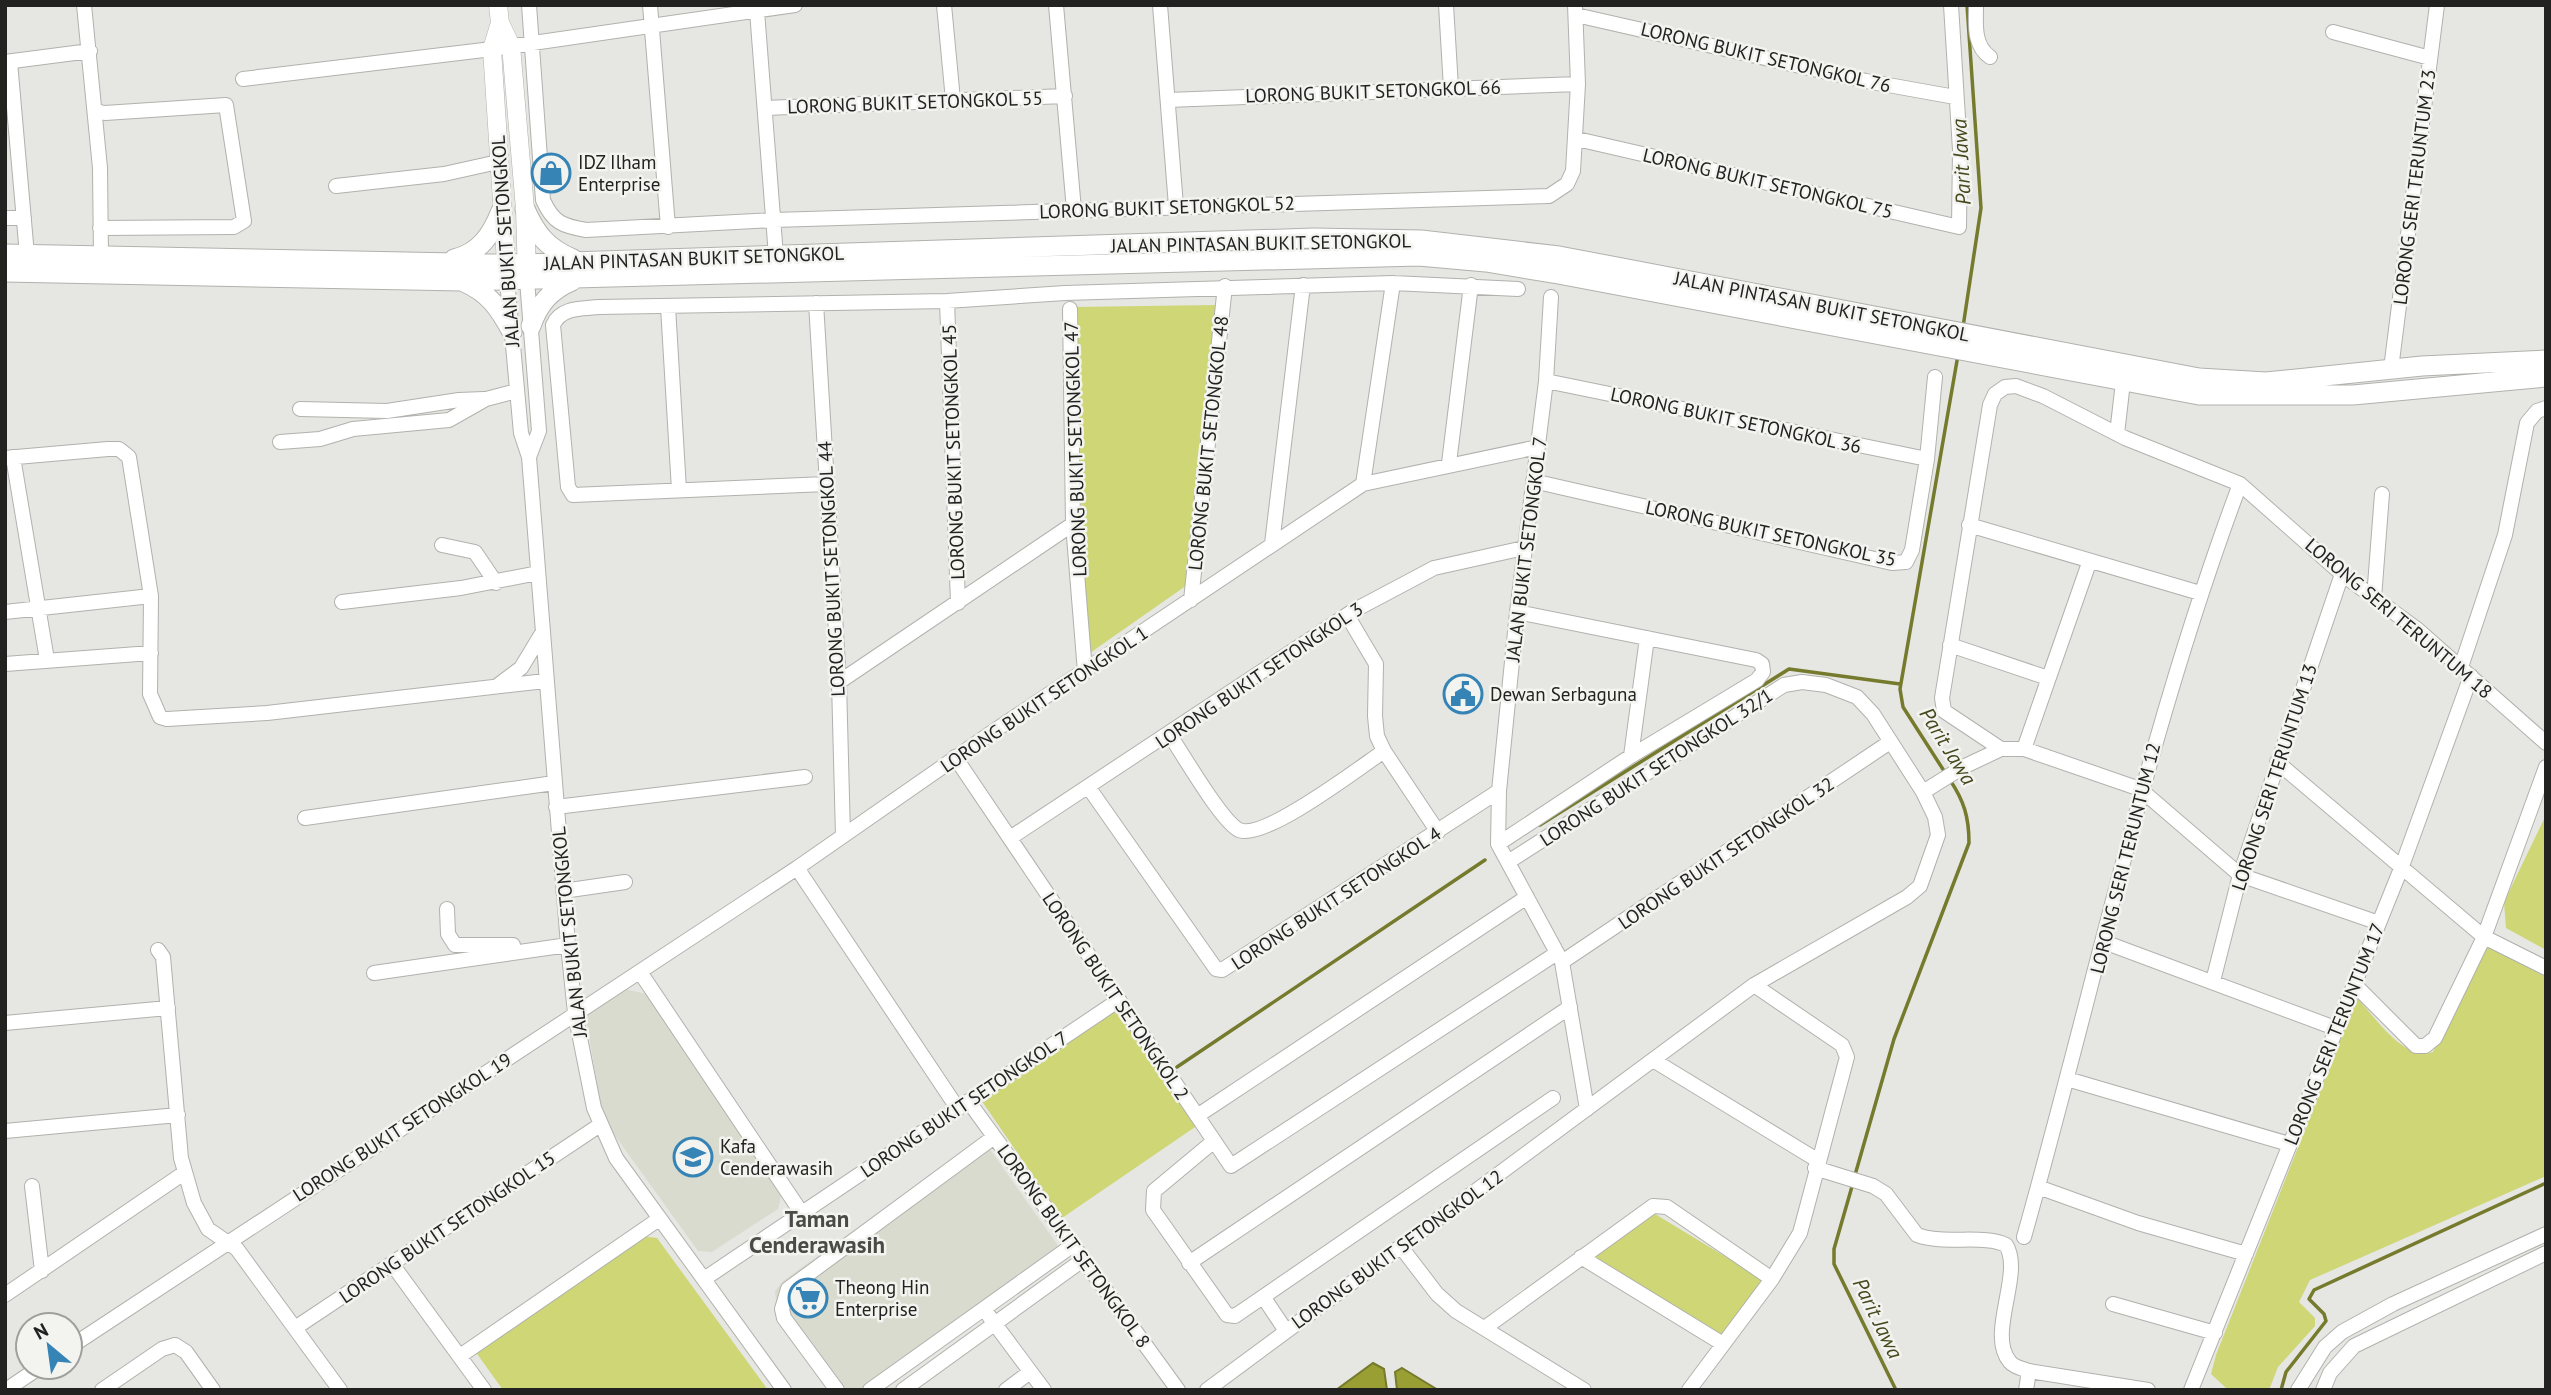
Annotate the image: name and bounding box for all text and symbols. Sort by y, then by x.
street label: LORONG BUKIT SETONGKOL 76 [1639,17,1893,97]
street label: LORONG SERI TERUNTUM 23 [2388,68,2440,306]
street label: LORONG BUKIT SETONGKOL 66 [1245,75,1501,107]
street label: LORONG BUKIT SETONGKOL 55 [787,86,1043,118]
water label: Parit Jawa [1945,117,1977,206]
street label: JALAN BUKIT SETONGKOL [486,134,524,348]
street label: LORONG BUKIT SETONGKOL 75 [1641,143,1895,223]
place label: IDZ Ilham Enterprise [578,150,660,196]
shop icon: IDZ Ilham Enterprise [530,152,572,194]
street label: LORONG BUKIT SETONGKOL 52 [1039,191,1295,223]
street label: JALAN PINTASAN BUKIT SETONGKOL [1110,228,1411,258]
street label: JALAN PINTASAN BUKIT SETONGKOL [543,241,845,275]
street label: JALAN PINTASAN BUKIT SETONGKOL [1671,265,1972,346]
street label: LORONG BUKIT SETONGKOL 48 [1183,315,1233,571]
street label: LORONG BUKIT SETONGKOL 47 [1059,321,1091,577]
street label: LORONG BUKIT SETONGKOL 45 [937,324,969,580]
street label: LORONG BUKIT SETONGKOL 36 [1608,382,1864,458]
street label: JALAN BUKIT SETONGKOL 7 [1500,435,1552,664]
street label: LORONG BUKIT SETONGKOL 44 [812,441,850,697]
street label: LORONG BUKIT SETONGKOL 35 [1643,495,1899,571]
street label: LORONG SERI TERUNTUM 18 [2300,533,2498,703]
street label: LORONG BUKIT SETONGKOL 3 [1151,596,1367,754]
street label: LORONG BUKIT SETONGKOL 1 [936,620,1152,778]
street label: LORONG SERI TERUNTUM 13 [2226,661,2322,893]
public building icon: Dewan Serbaguna [1442,673,1484,715]
place label: Dewan Serbaguna [1490,682,1637,706]
street label: LORONG BUKIT SETONGKOL 32/1 [1535,683,1777,851]
water label: Parit Jawa [1914,702,1983,790]
street label: LORONG SERI TERUNTUM 12 [2085,740,2165,976]
street label: LORONG BUKIT SETONGKOL 32 [1613,772,1839,934]
street label: LORONG BUKIT SETONGKOL 4 [1227,821,1445,975]
street label: JALAN BUKIT SETONGKOL [546,825,592,1040]
street label: LORONG BUKIT SETONGKOL 2 [1037,888,1195,1104]
street label: LORONG SERI TERUNTUM 17 [2278,920,2390,1148]
street label: LORONG BUKIT SETONGKOL 7 [856,1025,1072,1183]
street label: LORONG BUKIT SETONGKOL 19 [288,1047,516,1207]
place label: Kafa Cenderawasih [720,1134,833,1180]
school or university icon: Kafa Cenderawasih [672,1136,714,1178]
street label: LORONG BUKIT SETONGKOL 8 [992,1140,1156,1352]
street label: LORONG BUKIT SETONGKOL 15 [334,1146,560,1308]
street label: LORONG BUKIT SETONGKOL 12 [1286,1164,1508,1334]
district label: Taman Cenderawasih [749,1204,885,1259]
water label: Parit Jawa [1847,1273,1909,1363]
place label: Theong Hin Enterprise [835,1275,930,1321]
supermarket icon: Theong Hin Enterprise [787,1277,829,1319]
north arrow [14,1311,84,1381]
text: N [29,1318,52,1345]

